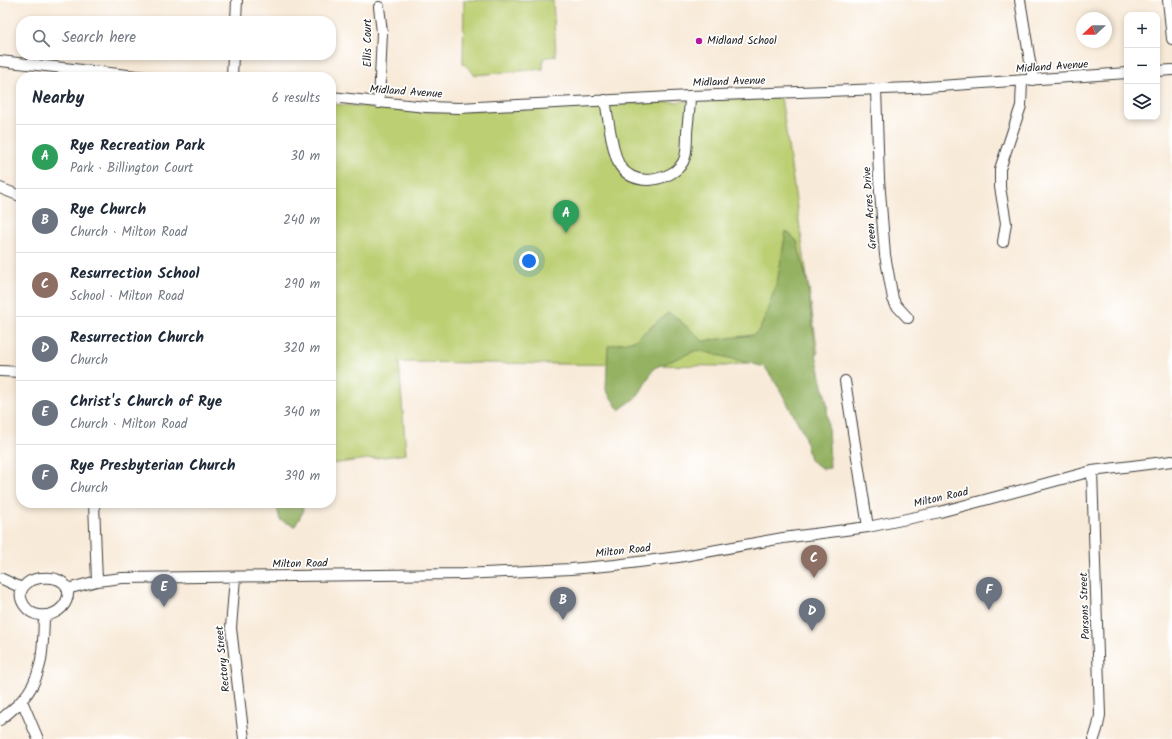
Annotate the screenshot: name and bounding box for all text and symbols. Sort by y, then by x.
north arrow [1076,12,1112,48]
map controls [1124,12,1160,120]
button: + [1124,12,1160,48]
search box [16,16,336,60]
street label: Ellis Court [359,18,377,67]
text: Search here [62,26,136,50]
icon: search [30,27,52,49]
place label: Midland School [707,32,777,50]
marker: Midland School [694,36,704,46]
button: − [1124,48,1160,84]
street label: Midland Avenue [1015,55,1089,79]
street label: Midland Avenue [692,72,766,92]
street label: Midland Avenue [369,80,443,104]
button: layers [1124,84,1160,120]
text: Nearby [32,85,84,112]
text: 6 results [272,88,320,109]
text: Rye Recreation Park [70,134,204,158]
text: A [41,146,49,167]
text: 30 m [291,146,320,167]
text: Park · Billington Court [70,158,193,179]
street label: Green Acres Drive [858,166,882,250]
text: Rye Church [70,198,146,222]
pin: A [553,200,579,233]
text: B [41,210,49,231]
text: 240 m [283,210,320,231]
text: Church · Milton Road [70,222,187,243]
your location [519,251,539,271]
text: Resurrection School [70,262,199,286]
text: C [41,274,49,295]
text: 290 m [284,274,320,295]
text: School · Milton Road [70,286,184,307]
text: Resurrection Church [70,326,204,350]
text: D [41,338,49,359]
text: 320 m [283,338,320,359]
text: Church [70,350,108,371]
text: Christ's Church of Rye [70,390,222,414]
text: E [41,402,49,423]
text: 340 m [283,402,320,423]
text: Church · Milton Road [70,414,187,435]
text: Rye Presbyterian Church [70,454,236,478]
text: F [41,466,49,487]
text: 390 m [284,466,320,487]
text: Church [70,478,108,499]
street label: Milton Road [912,483,971,513]
street label: Milton Road [594,539,652,563]
pin: C [801,545,827,578]
street label: Milton Road [272,555,328,573]
street label: Parsons Street [1075,571,1095,640]
pin: E [151,574,177,607]
pin: F [976,577,1002,610]
pin: B [550,587,576,620]
pin: D [799,598,825,631]
street label: Rectory Street [210,624,235,693]

